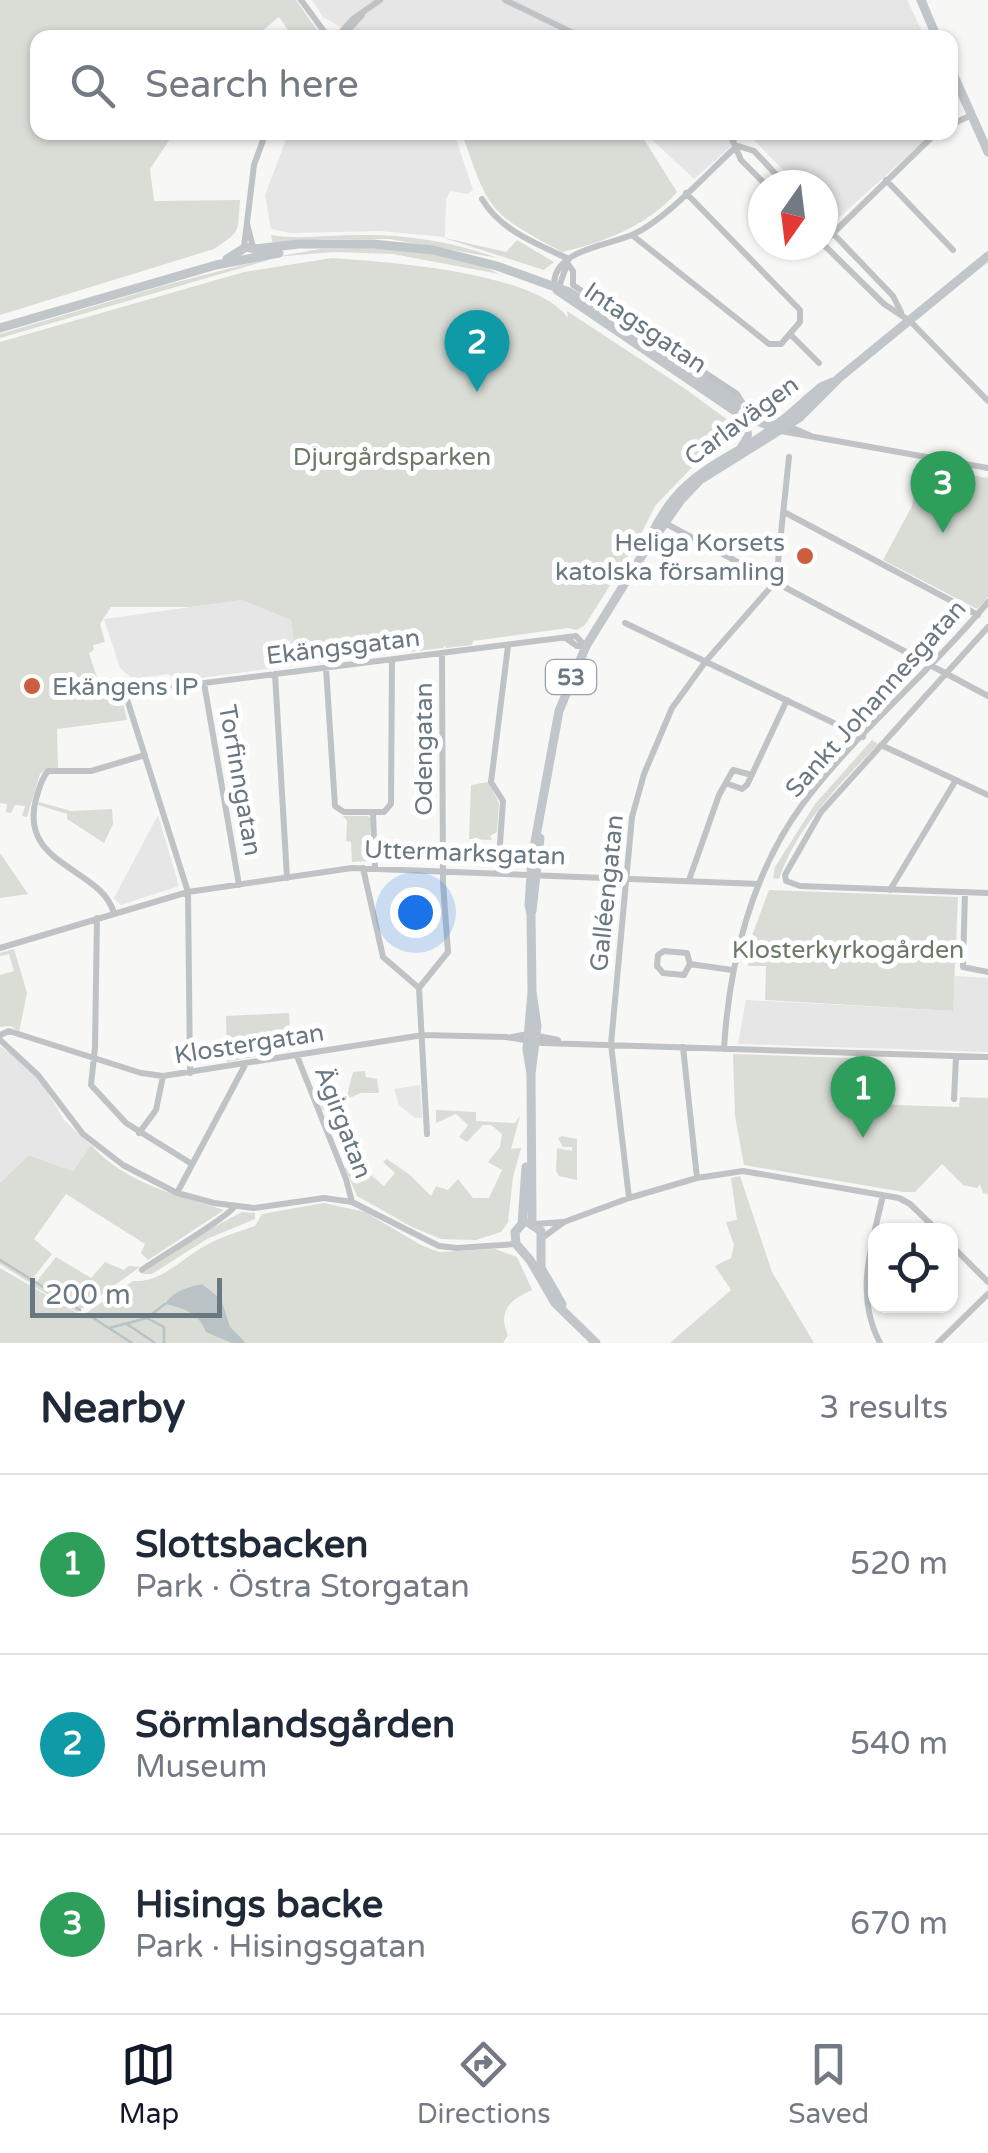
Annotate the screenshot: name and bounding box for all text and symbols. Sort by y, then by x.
search box [30,30,958,140]
icon: search [65,58,120,113]
text: Search here [145,62,359,108]
north arrow [748,170,838,260]
street label: Intagsgatan [578,276,712,380]
pin: 2 [444,310,510,392]
street label: Carlavägen [679,369,804,472]
park label: Djurgårdsparken [293,442,491,472]
pin: 3 [910,450,976,533]
place label: Heliga Korsets katolska församling [555,528,785,587]
marker: Heliga Korsets katolska församling [794,545,816,567]
street label: Sankt Johannesgatan [779,594,972,804]
street label: Ekängsgatan [265,623,422,671]
road number: 53 [546,660,596,694]
place label: Ekängens IP [52,672,198,702]
marker: Ekängens IP [21,675,43,697]
street label: Odengatan [409,682,439,816]
street label: Torfinngatan [212,702,268,858]
street label: Galléengatan [584,813,630,973]
street label: Uttermarksgatan [364,834,566,872]
your location [390,887,441,938]
park label: Klosterkyrkogården [732,935,964,965]
street label: Klostergatan [172,1017,326,1071]
pin: 1 [830,1056,896,1138]
street label: Ägirgatan [308,1062,378,1183]
map controls [868,1223,958,1313]
button: locate [868,1223,958,1313]
scale bar [30,1273,222,1318]
text: 200 m [45,1278,131,1312]
text: Nearby [40,1383,185,1434]
text: 3 results [819,1389,948,1427]
text: Slottsbacken [135,1522,368,1568]
text: 1 [62,1545,83,1583]
text: 520 m [850,1545,948,1583]
text: Park · Östra Storgatan [135,1568,470,1606]
text: Sörmlandsgården [135,1702,455,1748]
text: 2 [62,1725,83,1763]
text: 540 m [850,1725,948,1763]
text: Museum [135,1748,267,1786]
text: Hisings backe [135,1882,383,1928]
text: 3 [62,1905,83,1943]
text: 670 m [850,1905,948,1943]
text: Park · Hisingsgatan [135,1928,426,1966]
tab: Map [119,2037,179,2131]
tab: Directions [417,2037,551,2131]
tab: Saved [788,2037,869,2131]

